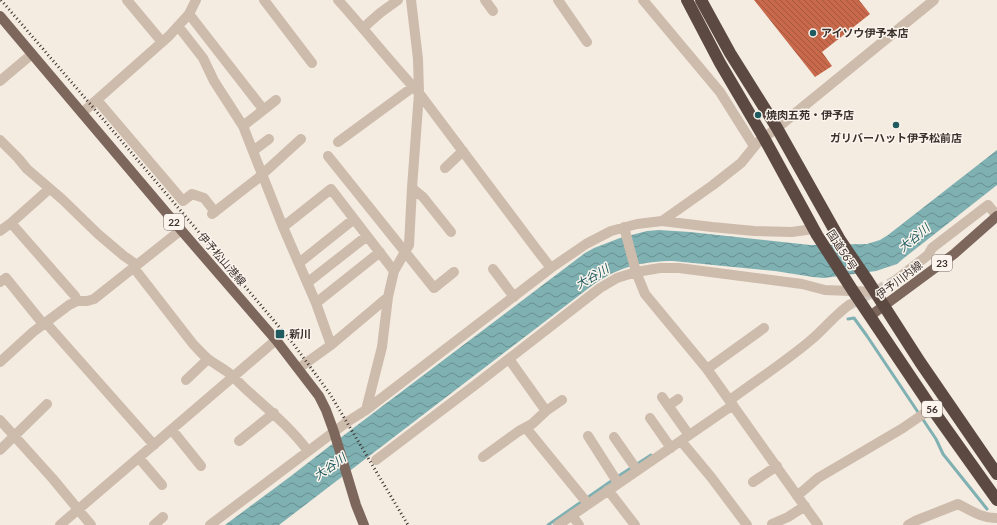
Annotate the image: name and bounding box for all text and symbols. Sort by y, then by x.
place label: アイソウ伊予本店 [821,26,908,39]
marker: アイソウ伊予本店 [808,28,818,38]
place label: 焼肉五苑・伊予店 [766,108,854,121]
marker: 焼肉五苑・伊予店 [753,110,763,120]
marker: ガリバーハット伊予松前店 [891,120,901,130]
place label: ガリバーハット伊予松前店 [830,131,962,144]
road number: 22 [164,214,184,230]
water label: 大谷川 [895,219,934,255]
street label: 国道56号 [825,227,860,272]
street label: 伊予松山港線 [196,230,249,288]
road number: 23 [932,255,952,271]
street label: 伊予川内線 [873,258,925,301]
water label: 大谷川 [572,260,613,292]
place label: 新川 [289,327,311,340]
marker: 新川 [274,328,286,340]
road number: 56 [922,401,942,417]
water label: 大谷川 [311,449,350,483]

